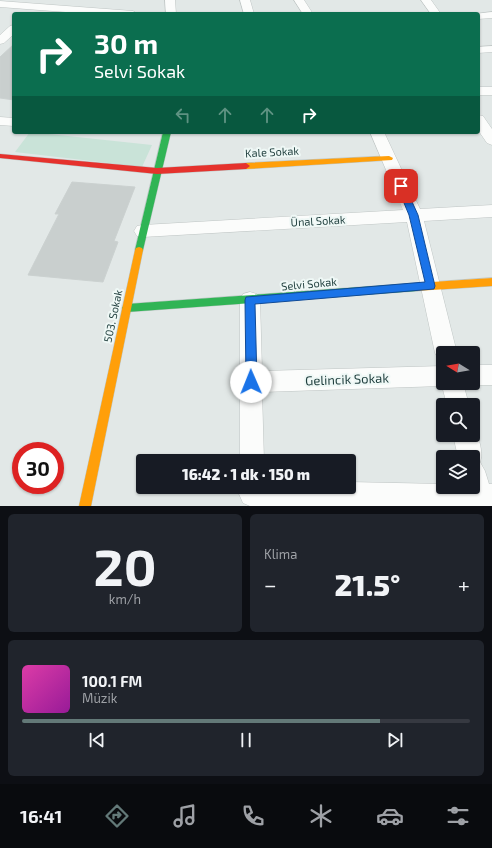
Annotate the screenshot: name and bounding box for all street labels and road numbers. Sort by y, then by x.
street label: Kale Sokak [245,144,300,159]
street label: Ünal Sokak [290,212,346,228]
street label: Selvi Sokak [281,275,338,292]
street label: 503. Sokak [101,288,124,343]
street label: Gelincik Sokak [305,370,390,388]

